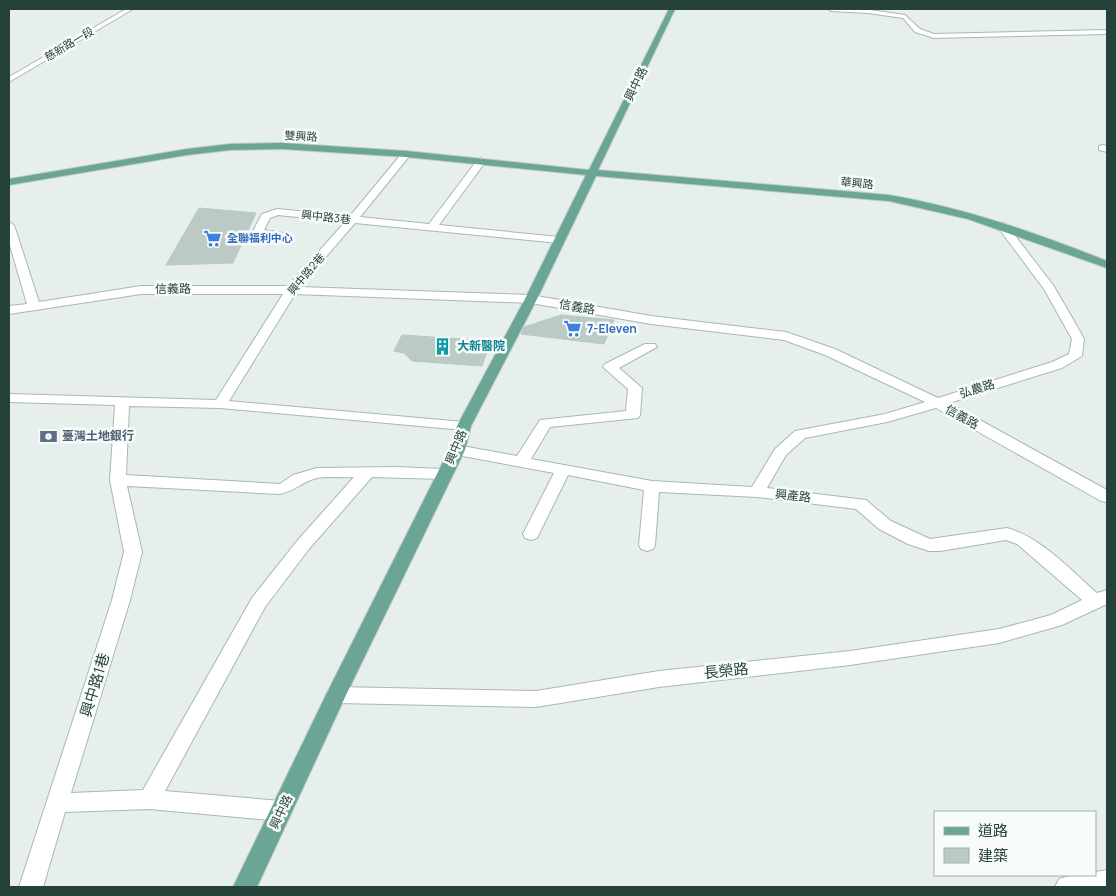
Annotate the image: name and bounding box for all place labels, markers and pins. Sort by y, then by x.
supermarket icon: 全聯福利中心 [203,228,223,248]
place label: 全聯福利中心 [227,230,293,245]
supermarket icon: 7-Eleven [563,319,583,339]
place label: 7-Eleven [587,320,637,337]
building icon: 大新醫院 [433,336,453,356]
place label: 大新醫院 [457,337,505,354]
bank icon: 臺灣土地銀行 [38,426,58,446]
place label: 臺灣土地銀行 [62,427,134,444]

